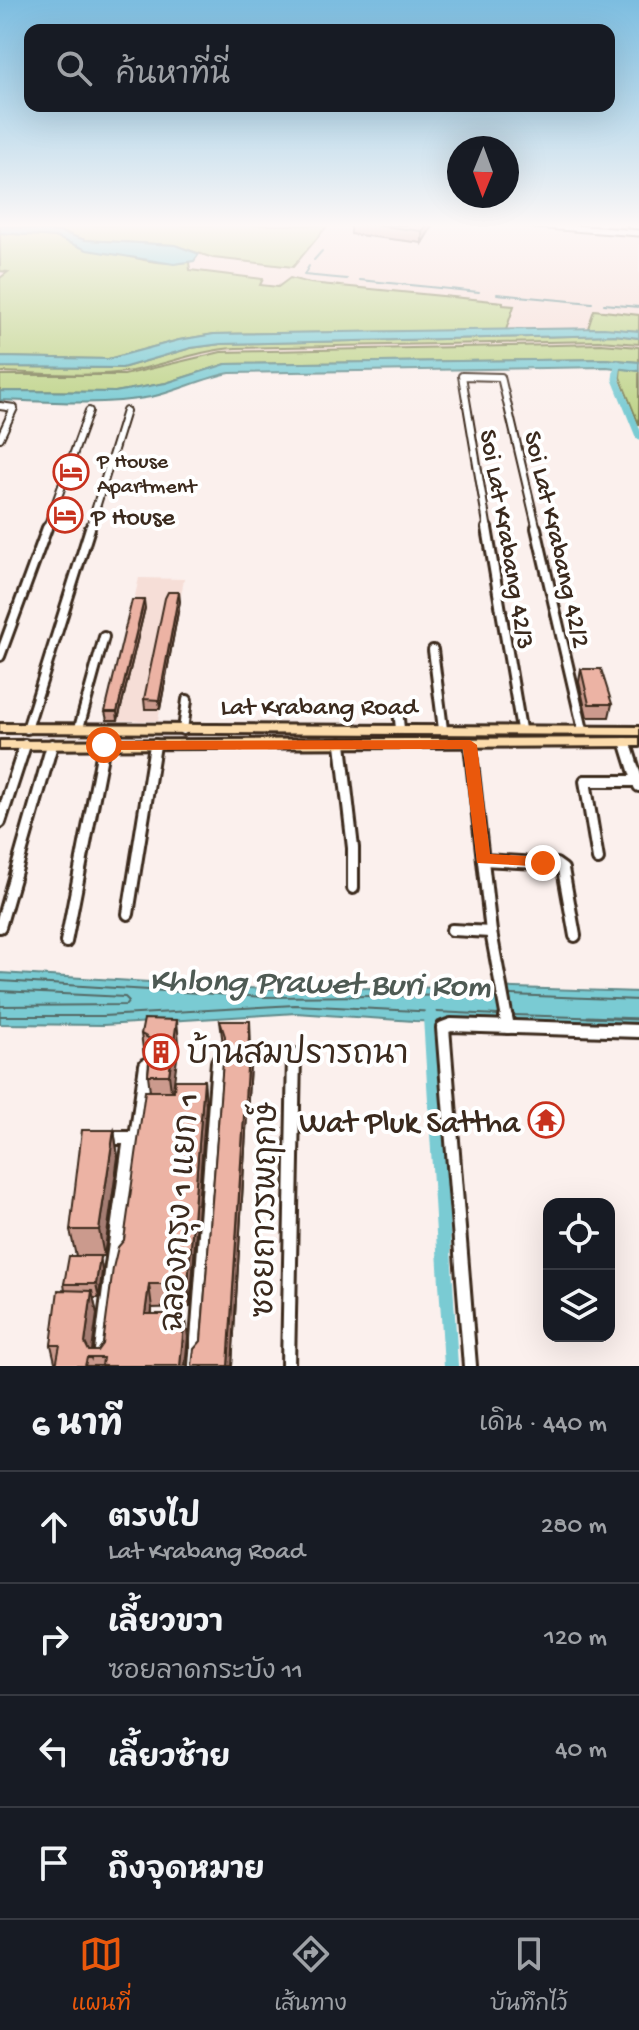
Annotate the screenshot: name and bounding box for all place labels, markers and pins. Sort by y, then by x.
place label: P House Apartment [96,450,198,501]
hotel icon: P House Apartment [52,453,90,491]
hotel icon: P House [46,496,84,534]
place label: P House [90,504,176,535]
place label: บ้านสมปรารถนา [187,1031,408,1076]
building icon: บ้านสมปรารถนา [142,1033,180,1071]
temple icon: Wat Pluk Sattha [527,1101,565,1139]
place label: Wat Pluk Sattha [299,1106,521,1144]

